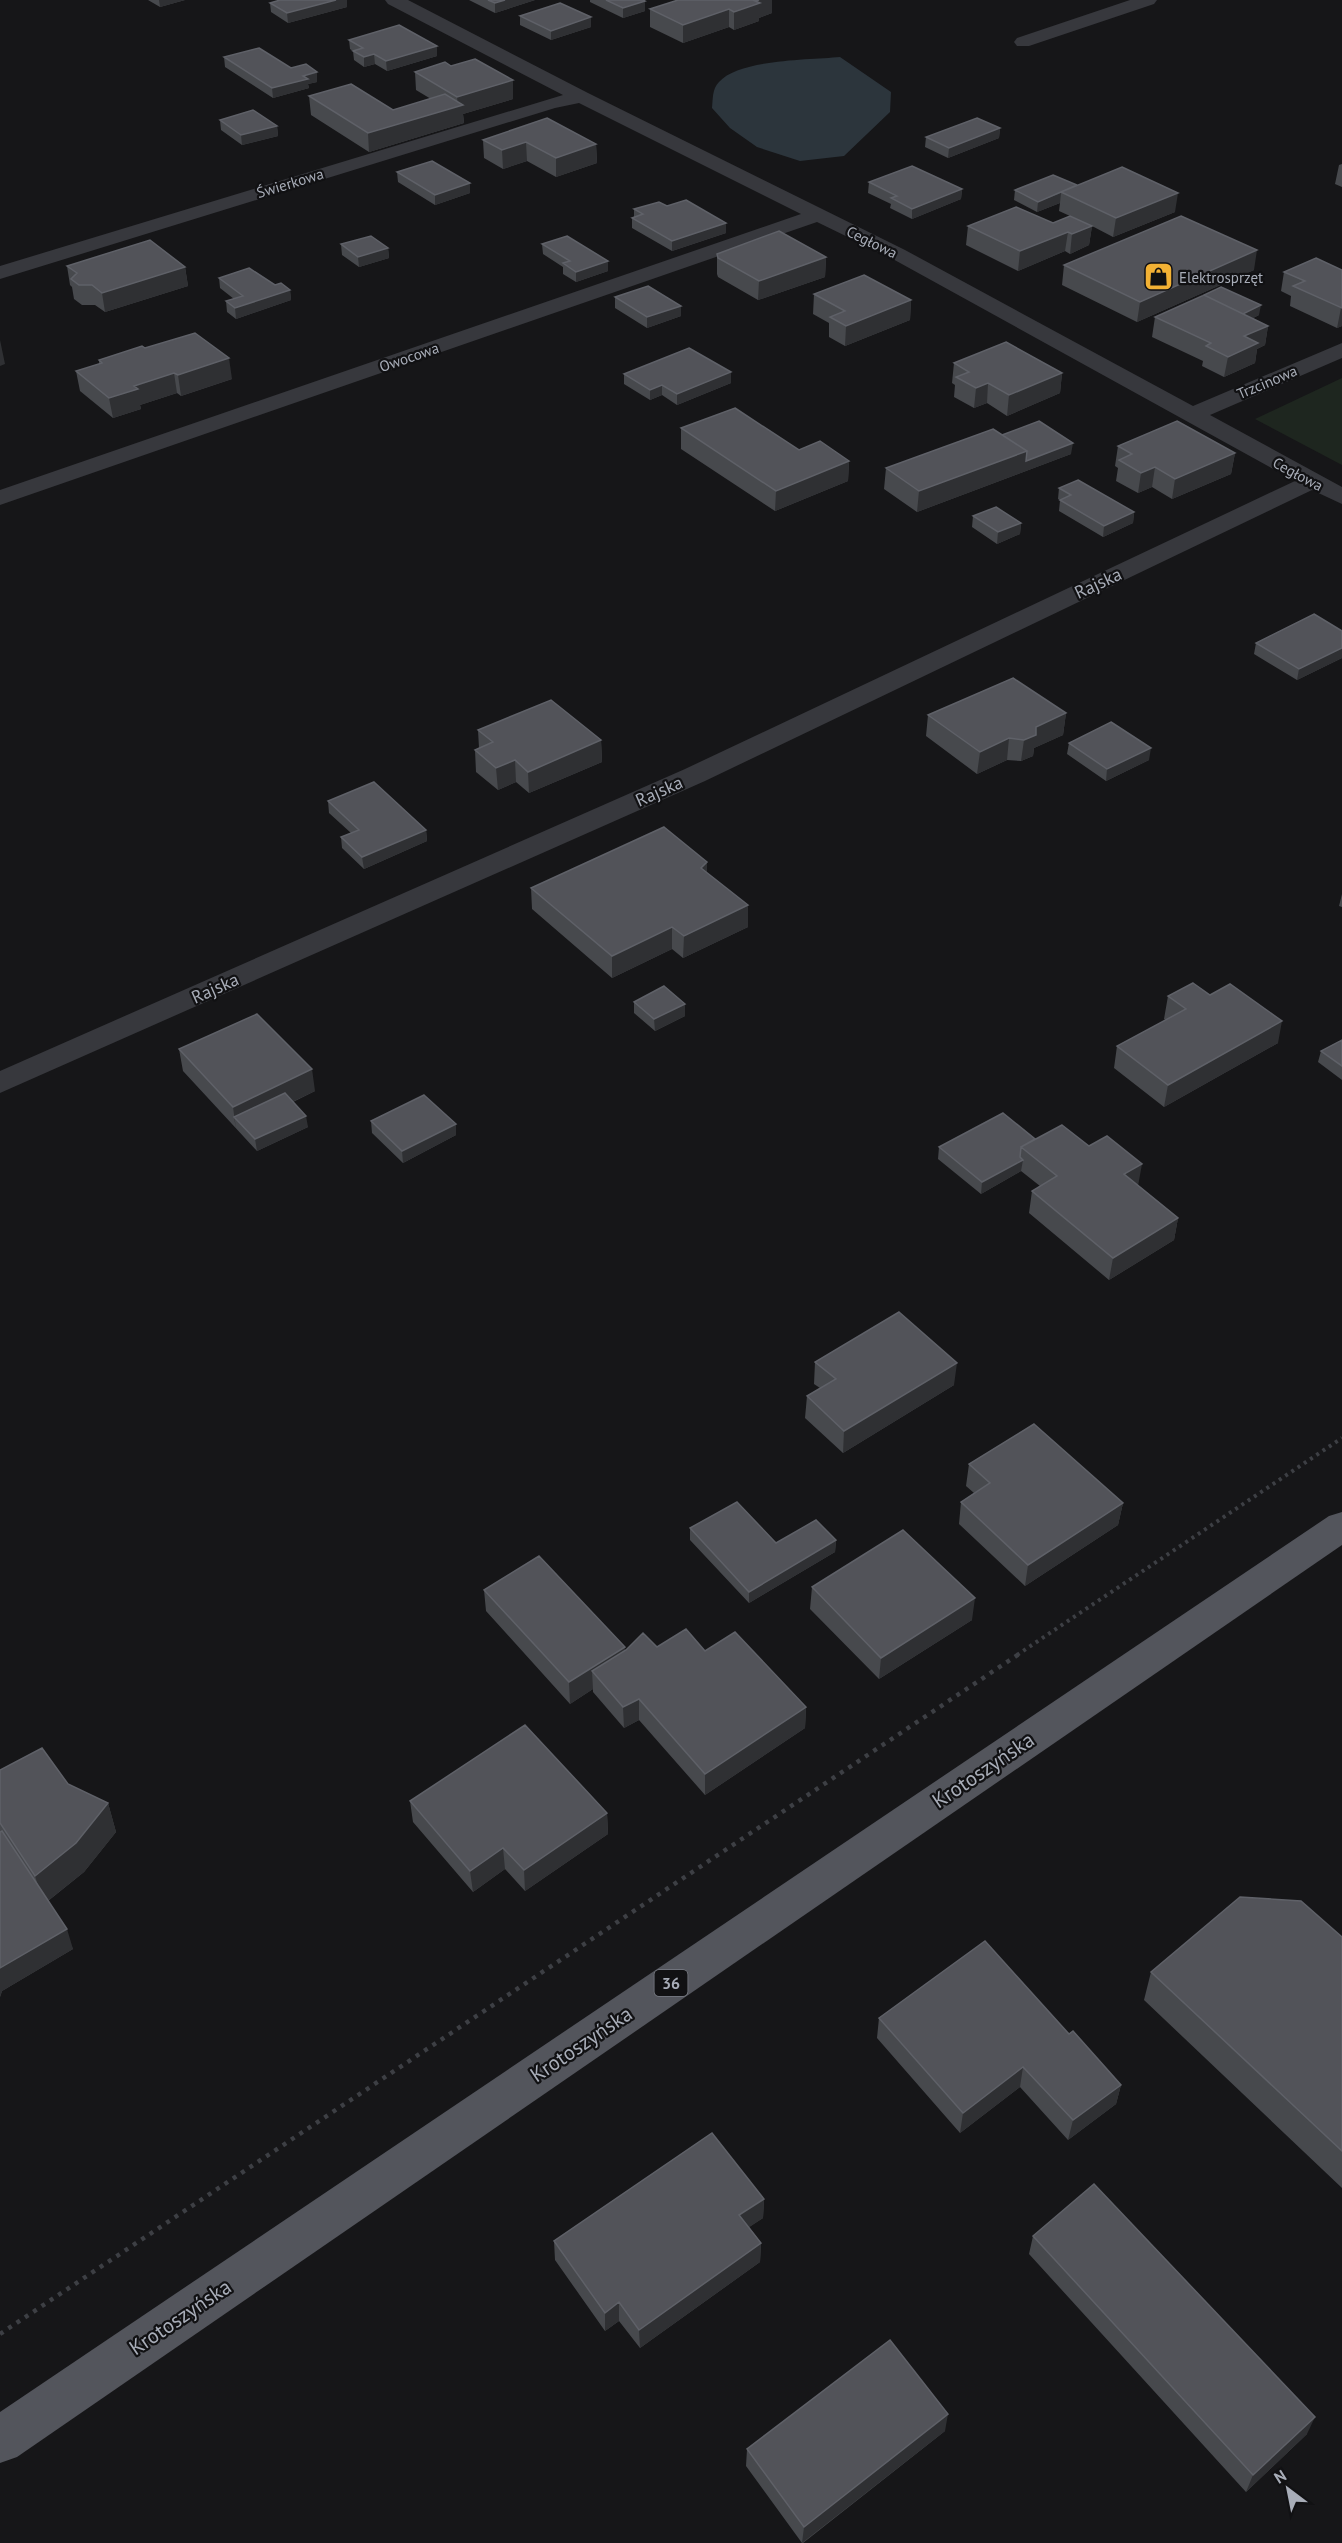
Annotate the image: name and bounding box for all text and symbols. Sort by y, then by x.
street label: Świerkowa [254,164,326,202]
street label: Cegłowa [843,222,901,262]
shop icon: Elektrosprzęt [1142,261,1174,293]
place label: Elektrosprzęt [1179,268,1263,287]
street label: Owocowa [377,338,441,376]
street label: Trzcinowa [1234,361,1300,403]
street label: Cegłowa [1270,453,1326,495]
street label: Rajska [1071,562,1125,604]
street label: Rajska [632,770,686,812]
street label: Rajska [188,967,242,1009]
street label: Krotoszyńska [927,1726,1039,1814]
road number: 36 [654,1970,688,1996]
street label: Krotoszyńska [525,2000,637,2088]
street label: Krotoszyńska [124,2273,236,2361]
north arrow [1258,2459,1318,2519]
text: N [1270,2465,1290,2488]

